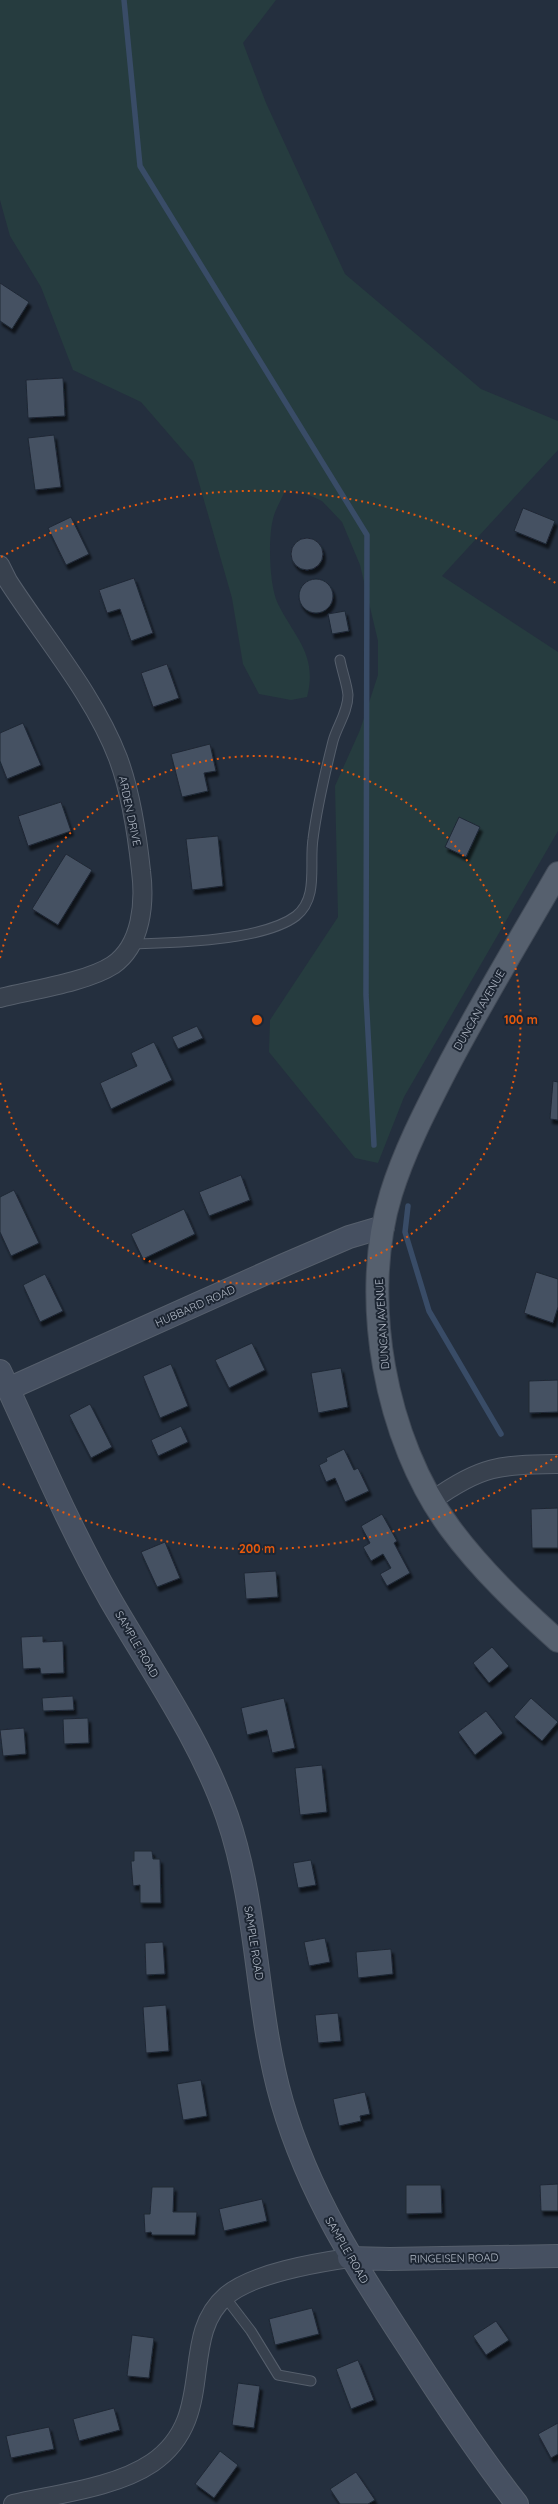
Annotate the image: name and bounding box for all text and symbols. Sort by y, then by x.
street label: ARDEN DRIVE [116,775,144,847]
street label: DUNCAN AVENUE [450,967,508,1053]
text: 100 m [504,1012,538,1027]
centre of rings [250,1013,264,1027]
street label: DUNCAN AVENUE [372,1278,392,1370]
street label: HUBBARD ROAD [153,1282,237,1330]
text: 200 m [239,1541,275,1556]
street label: SAMPLE ROAD [112,1608,162,1680]
street label: SAMPLE ROAD [241,1905,267,1981]
street label: SAMPLE ROAD [322,2214,372,2286]
street label: RINGEISEN ROAD [409,2250,499,2266]

